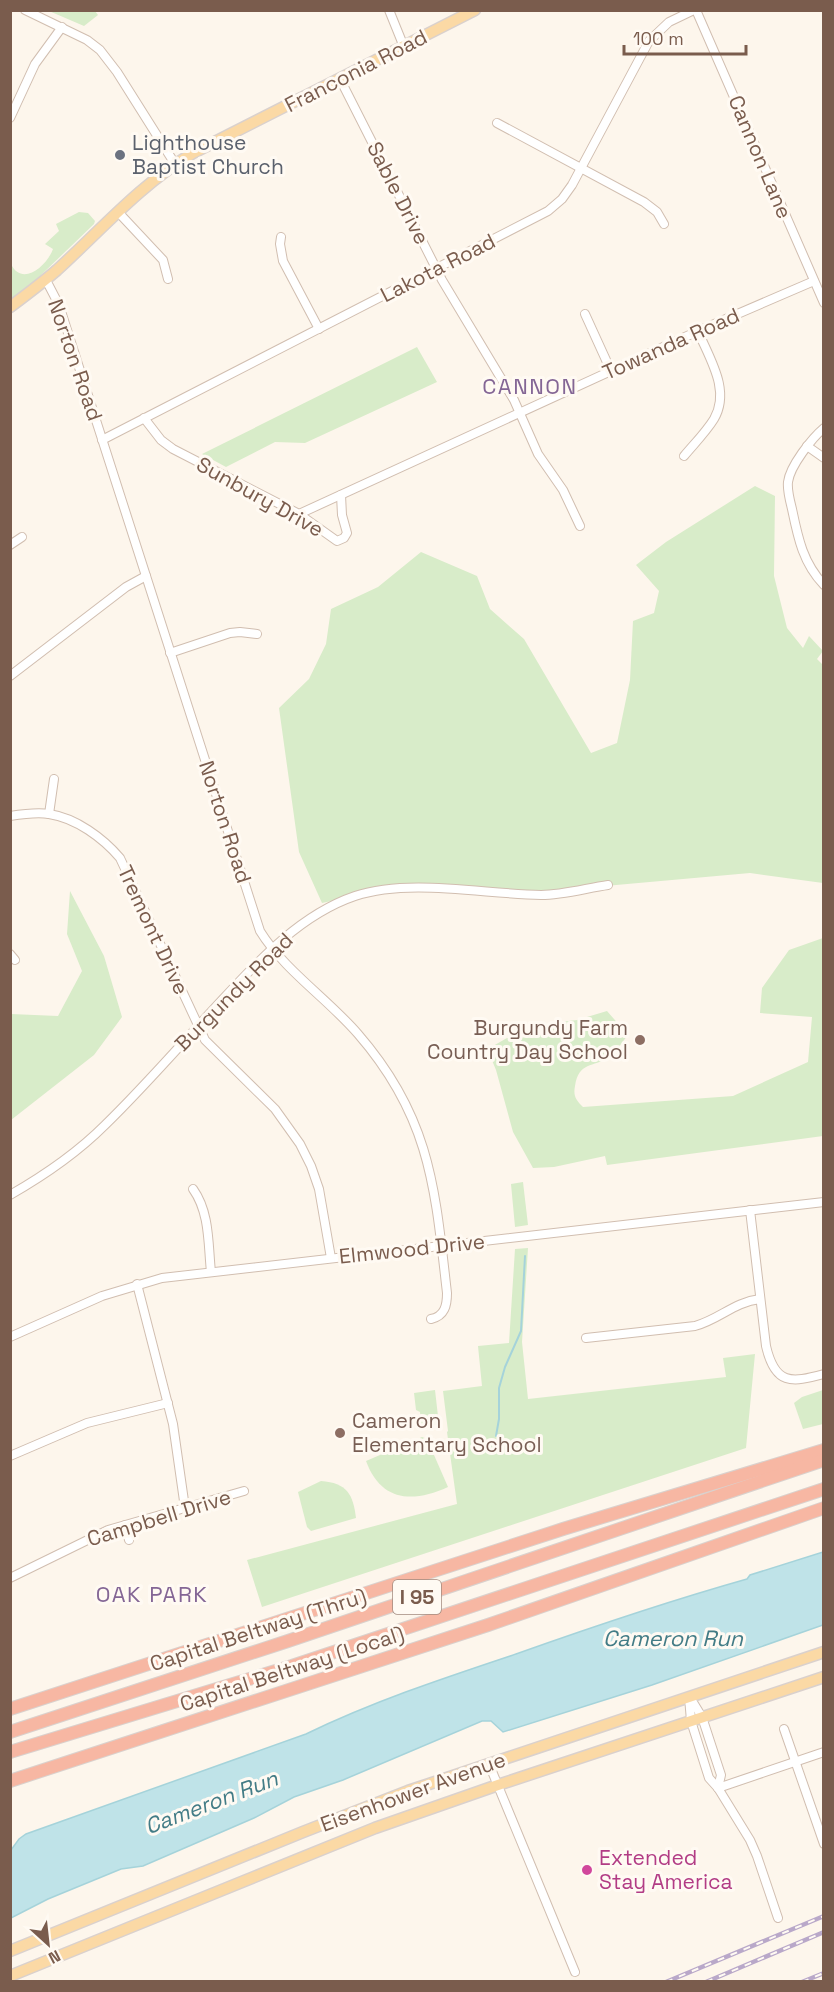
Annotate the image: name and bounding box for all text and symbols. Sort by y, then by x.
scale bar [624,18,746,56]
street label: Franconia Road [280,23,432,118]
text: 100 m [633,27,684,50]
street label: Cannon Lane [722,91,799,223]
place label: Lighthouse Baptist Church [132,129,284,180]
street label: Sable Drive [361,137,436,249]
marker: Lighthouse Baptist Church [113,148,127,162]
street label: Lakota Road [376,227,500,308]
street label: Norton Road [42,295,109,424]
street label: Towanda Road [598,301,744,386]
district label: CANNON [482,372,578,400]
street label: Sunbury Drive [192,450,329,543]
street label: Norton Road [193,757,258,886]
street label: Tremont Drive [112,861,195,999]
street label: Burgundy Road [169,927,299,1057]
place label: Burgundy Farm Country Day School [427,1014,628,1065]
marker: Burgundy Farm Country Day School [633,1033,647,1047]
street label: Elmwood Drive [338,1227,486,1270]
place label: Cameron Elementary School [352,1407,542,1458]
marker: Cameron Elementary School [333,1426,347,1440]
street label: Campbell Drive [84,1483,234,1552]
district label: OAK PARK [96,1580,208,1608]
road number: I 95 [393,1580,441,1614]
street label: Capital Beltway (Thru) [146,1582,370,1677]
street label: Capital Beltway (Local) [176,1619,407,1718]
water label: Cameron Run [603,1624,744,1652]
street label: Eisenhower Avenue [316,1745,509,1838]
water label: Cameron Run [141,1764,282,1840]
place label: Extended Stay America [599,1844,733,1895]
marker: Extended Stay America [580,1863,594,1877]
north arrow [18,1914,78,1974]
text: N [45,1945,64,1969]

